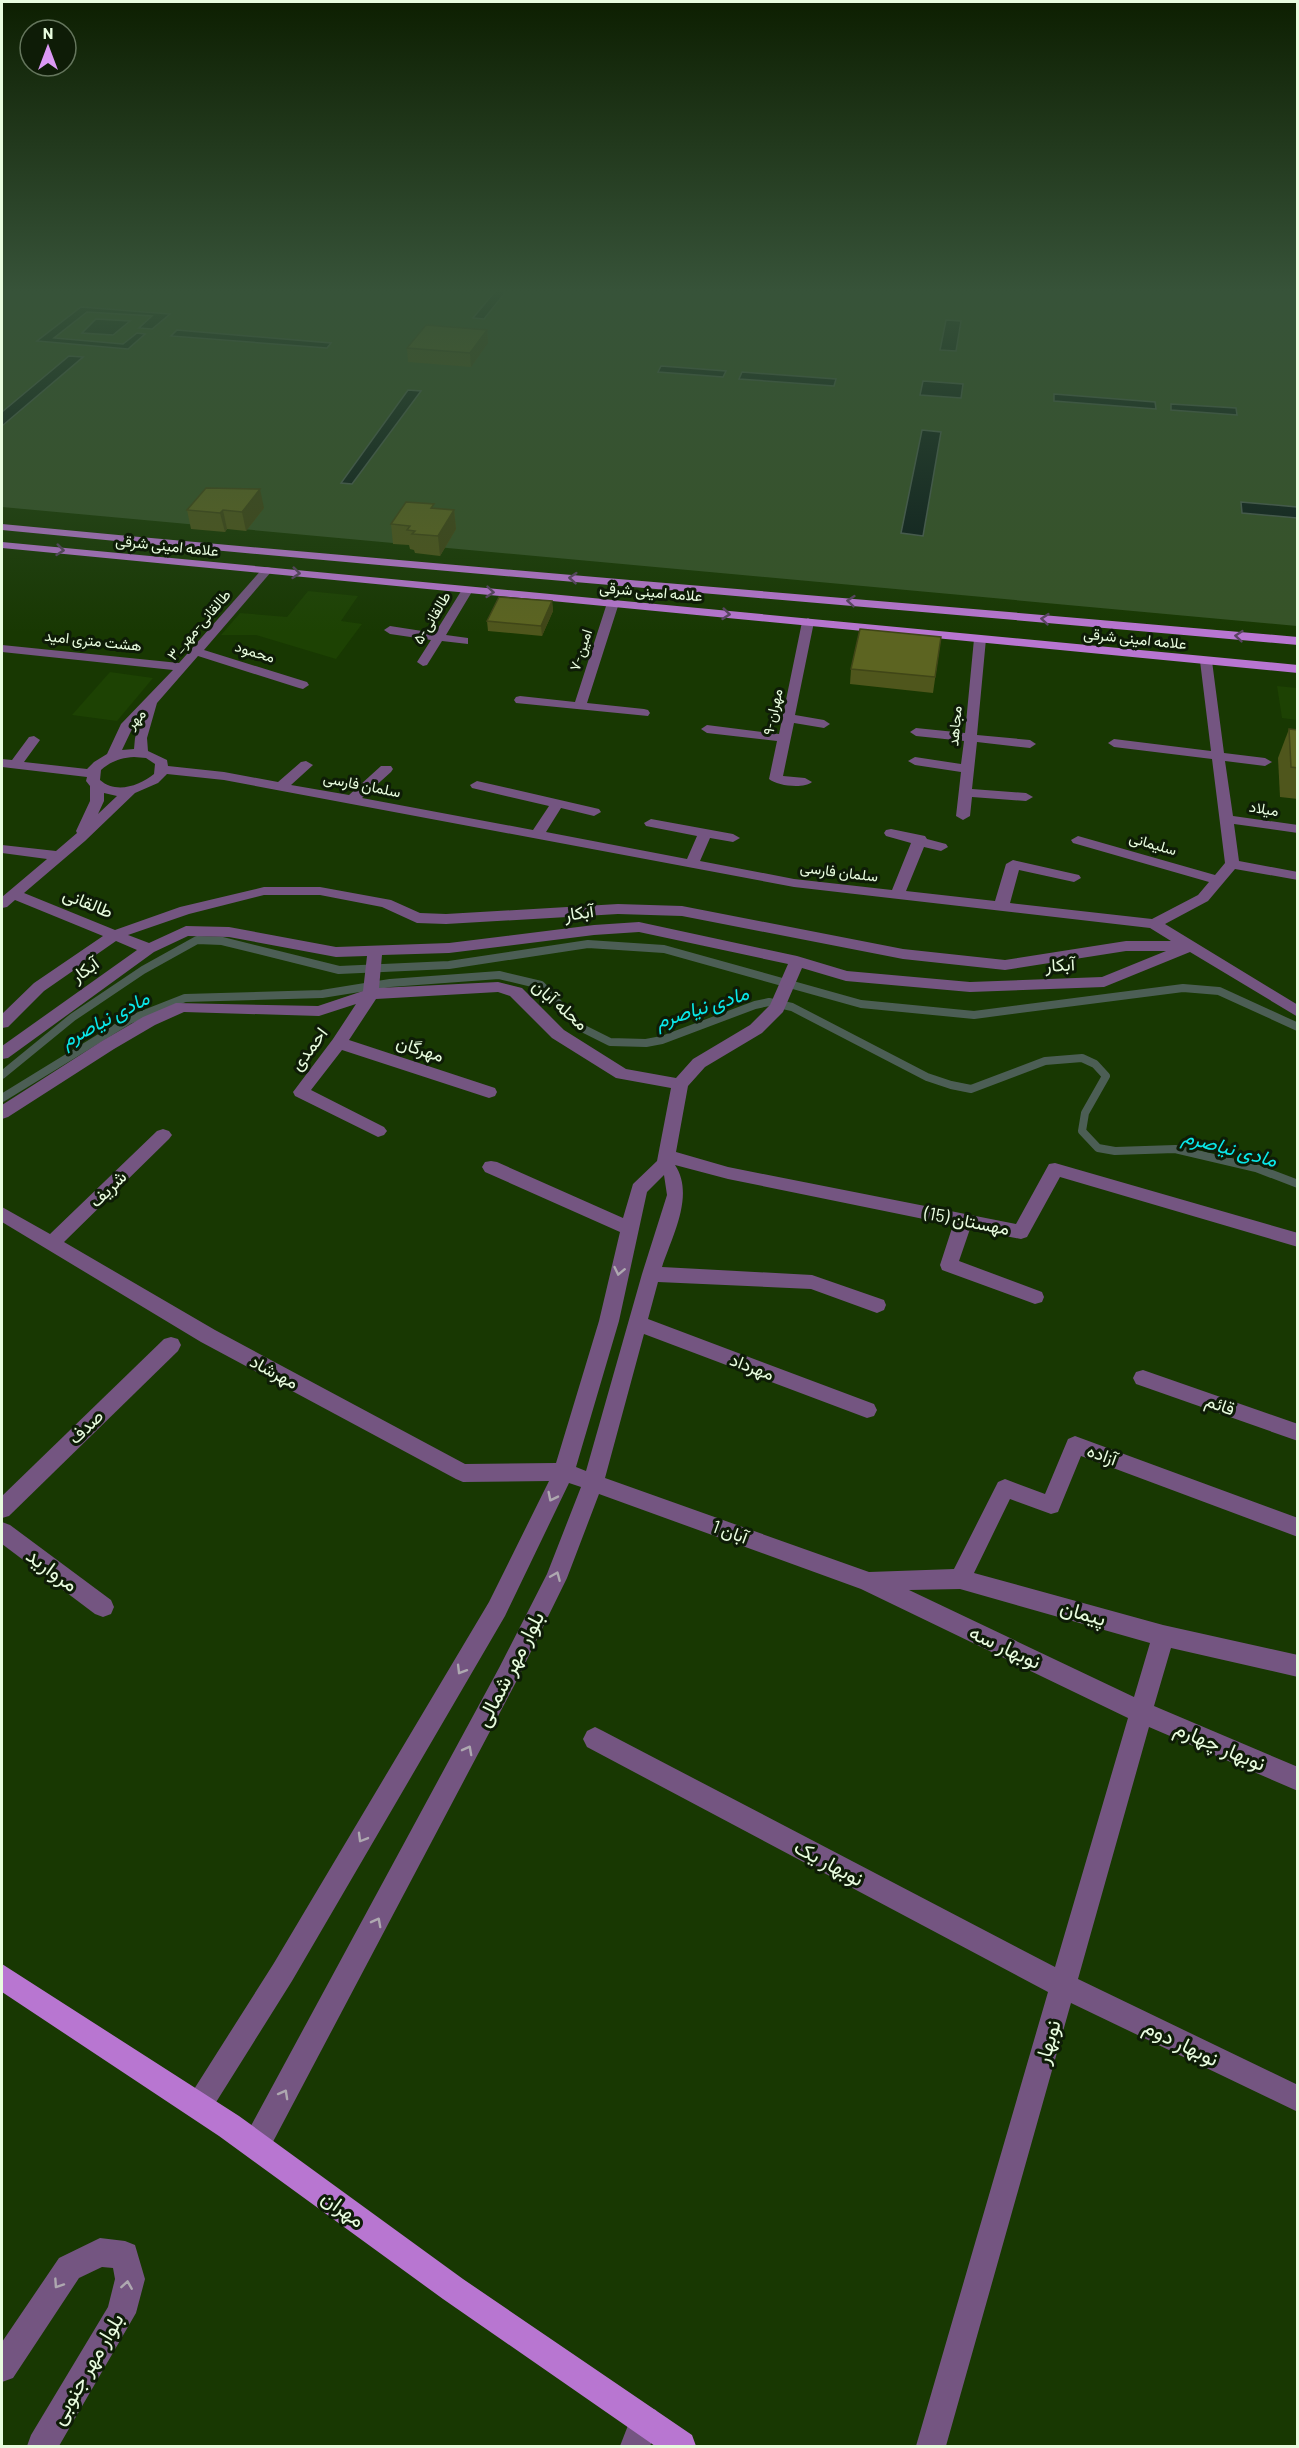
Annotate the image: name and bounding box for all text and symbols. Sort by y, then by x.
north arrow [18,18,78,78]
text: N [43,23,53,42]
street label: علامه امینی شرقی [114,531,220,561]
one-way arrow [55,543,64,556]
one-way arrow [291,566,300,579]
one-way arrow [568,572,577,585]
street label: علامه امینی شرقی [599,578,704,606]
street label: ۳_طالقانی-مهر [163,585,235,665]
one-way arrow [485,585,494,598]
street label: ۵-طالقانی [408,588,456,648]
one-way arrow [846,595,855,608]
one-way arrow [721,607,730,620]
one-way arrow [1040,613,1050,626]
street label: علامه امینی شرقی [1082,624,1188,654]
street label: هشت متری امید [43,626,143,656]
street label: ۷-امین [565,626,597,674]
one-way arrow [1235,630,1244,643]
street label: محمود [233,636,277,667]
street label: ۹-مهران [758,687,787,737]
street label: مهر [121,704,150,734]
street label: مجاهد [943,705,966,747]
street label: سلمان فارسی [322,768,403,802]
street label: میلاد [1248,797,1280,820]
street label: سلیمانی [1127,828,1179,860]
street label: سلمان فارسی [799,857,879,887]
street label: طالقانی [60,882,117,923]
street label: آبکار [562,899,597,926]
street label: آبکار [65,951,105,988]
street label: آبکار [1044,952,1077,977]
street label: محله آبان [528,974,593,1034]
water label: مادی نیاصرم [651,980,752,1036]
water label: مادی نیاصرم [55,985,154,1054]
street label: احمدی [285,1022,332,1075]
street label: مهرگان [393,1030,447,1067]
water label: مادی نیاصرم [1179,1123,1280,1174]
street label: شریف [84,1165,131,1212]
street label: مهستان (15) [922,1201,1012,1240]
one-way arrow [614,1265,627,1275]
street label: مهرداد [727,1348,778,1385]
street label: مهرشاد [246,1349,302,1394]
street label: قائم [1202,1389,1238,1421]
street label: صدف [63,1404,107,1448]
street label: آزاده [1084,1439,1122,1471]
one-way arrow [547,1491,559,1502]
street label: 1 آبان [710,1515,753,1548]
street label: مروارید [21,1542,84,1598]
one-way arrow [549,1571,561,1582]
street label: پیمان [1057,1593,1109,1633]
street label: بلوار مهر شمالی [469,1606,550,1731]
street label: نوبهار سه [965,1618,1046,1675]
one-way arrow [457,1664,468,1674]
street label: نوبهار چهارم [1170,1714,1270,1778]
one-way arrow [461,1746,472,1756]
one-way arrow [358,1832,369,1842]
street label: نوبهار یک [790,1833,869,1892]
one-way arrow [370,1918,381,1928]
street label: نوبهار دوم [1139,2013,1223,2073]
street label: نوبهار [1028,2017,1067,2068]
one-way arrow [277,2089,288,2100]
street label: مهران [316,2184,370,2233]
one-way arrow [54,2277,65,2288]
one-way arrow [121,2280,133,2290]
street label: بلوار مهر جنوبی [44,2308,129,2429]

